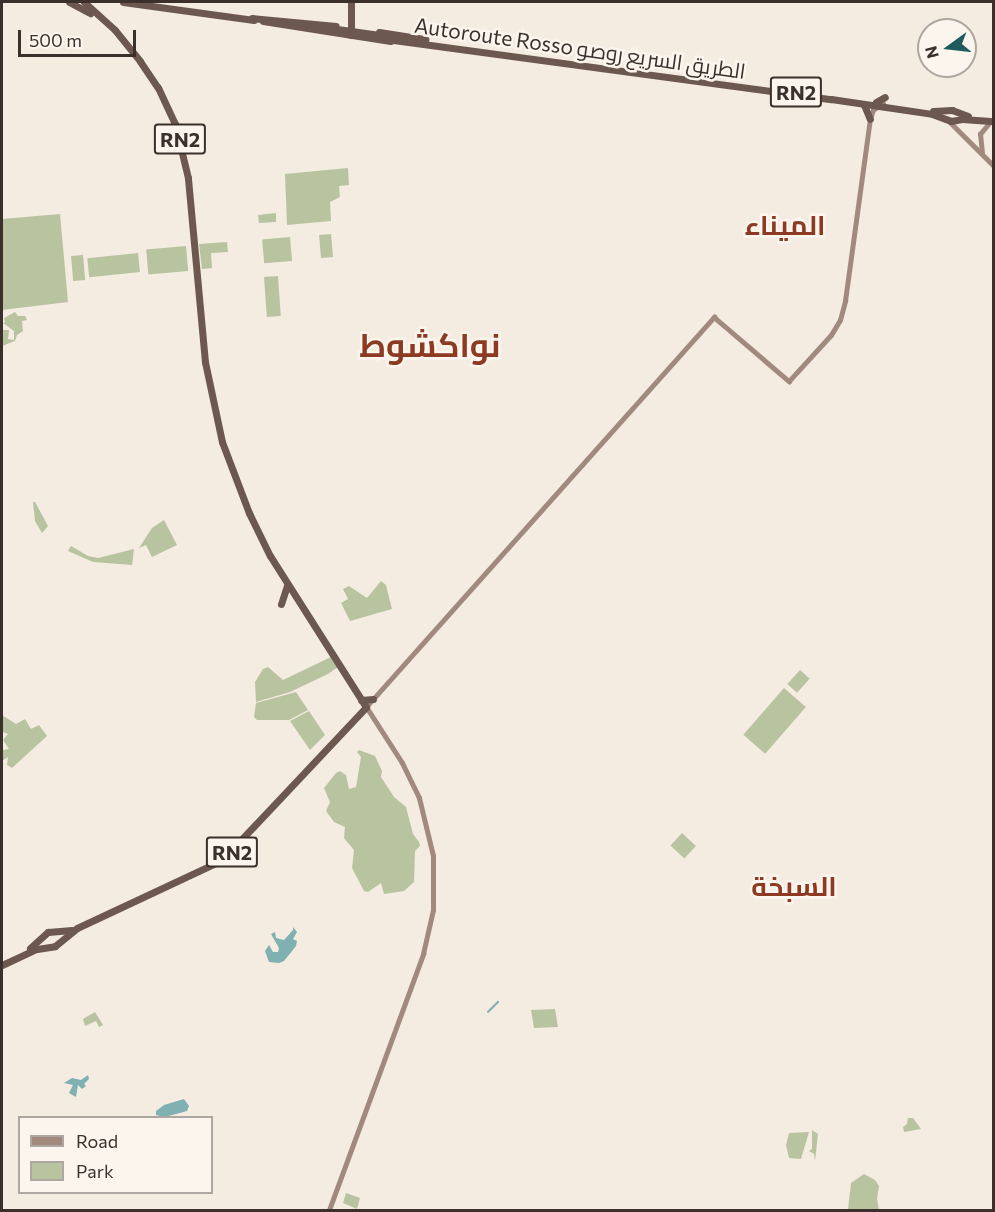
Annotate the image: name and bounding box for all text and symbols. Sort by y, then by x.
street label: Autoroute Rosso الطريق السريع روصو [413,12,747,84]
scale bar [21,18,140,56]
north arrow [917,18,977,78]
text: 500 m [29,29,82,51]
text: N [920,44,942,61]
road number: RN2 [769,75,823,109]
road number: RN2 [153,122,207,156]
district label: الميناء [744,209,826,241]
district label: نواكشوط [359,324,501,364]
road number: RN2 [205,835,259,869]
district label: السبخة [751,870,837,902]
legend [18,1116,213,1194]
text: Road [76,1130,118,1152]
text: Park [76,1160,114,1182]

